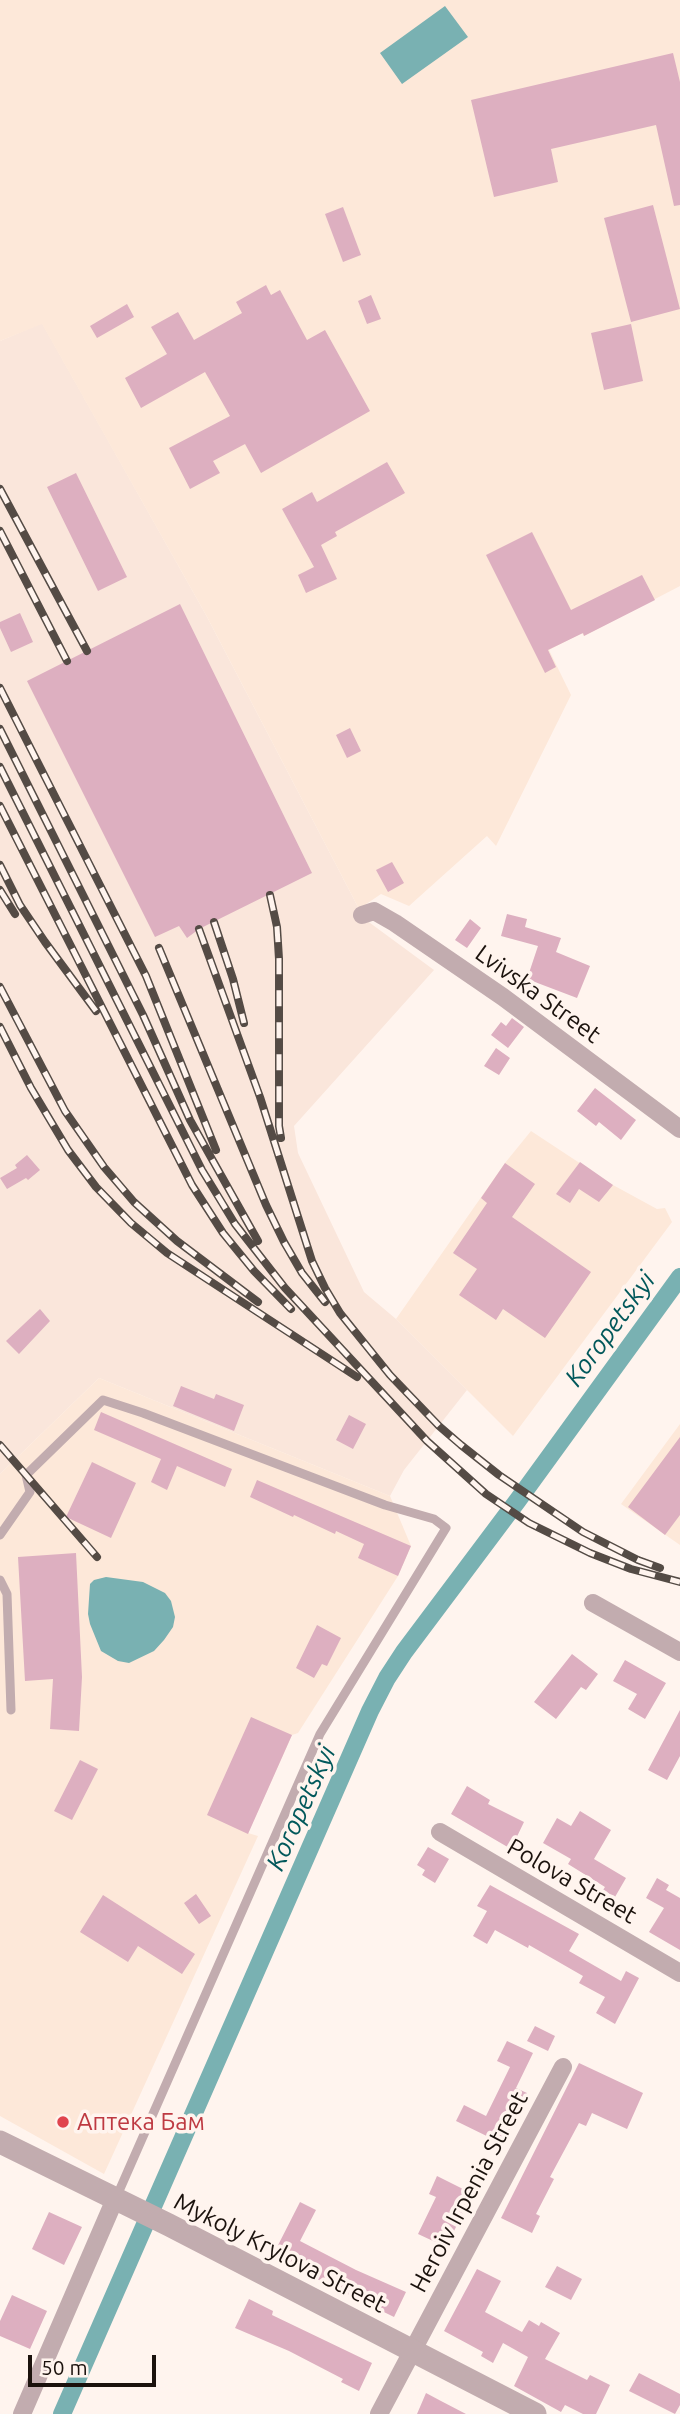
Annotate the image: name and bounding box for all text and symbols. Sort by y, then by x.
street label: Lvivska Street [470,939,606,1049]
water label: Koropetskyi [558,1266,662,1392]
water label: Koropetskyi [260,1741,342,1875]
street label: Polova Street [502,1832,642,1930]
street label: Heroiv Irpenia Street [404,2087,534,2297]
place label: Аптека Бам [77,2108,205,2136]
marker: Аптека Бам [55,2114,71,2130]
street label: Mykoly Krylova Street [169,2187,391,2319]
scale bar [32,2340,159,2384]
text: 50 m [41,2355,88,2379]

